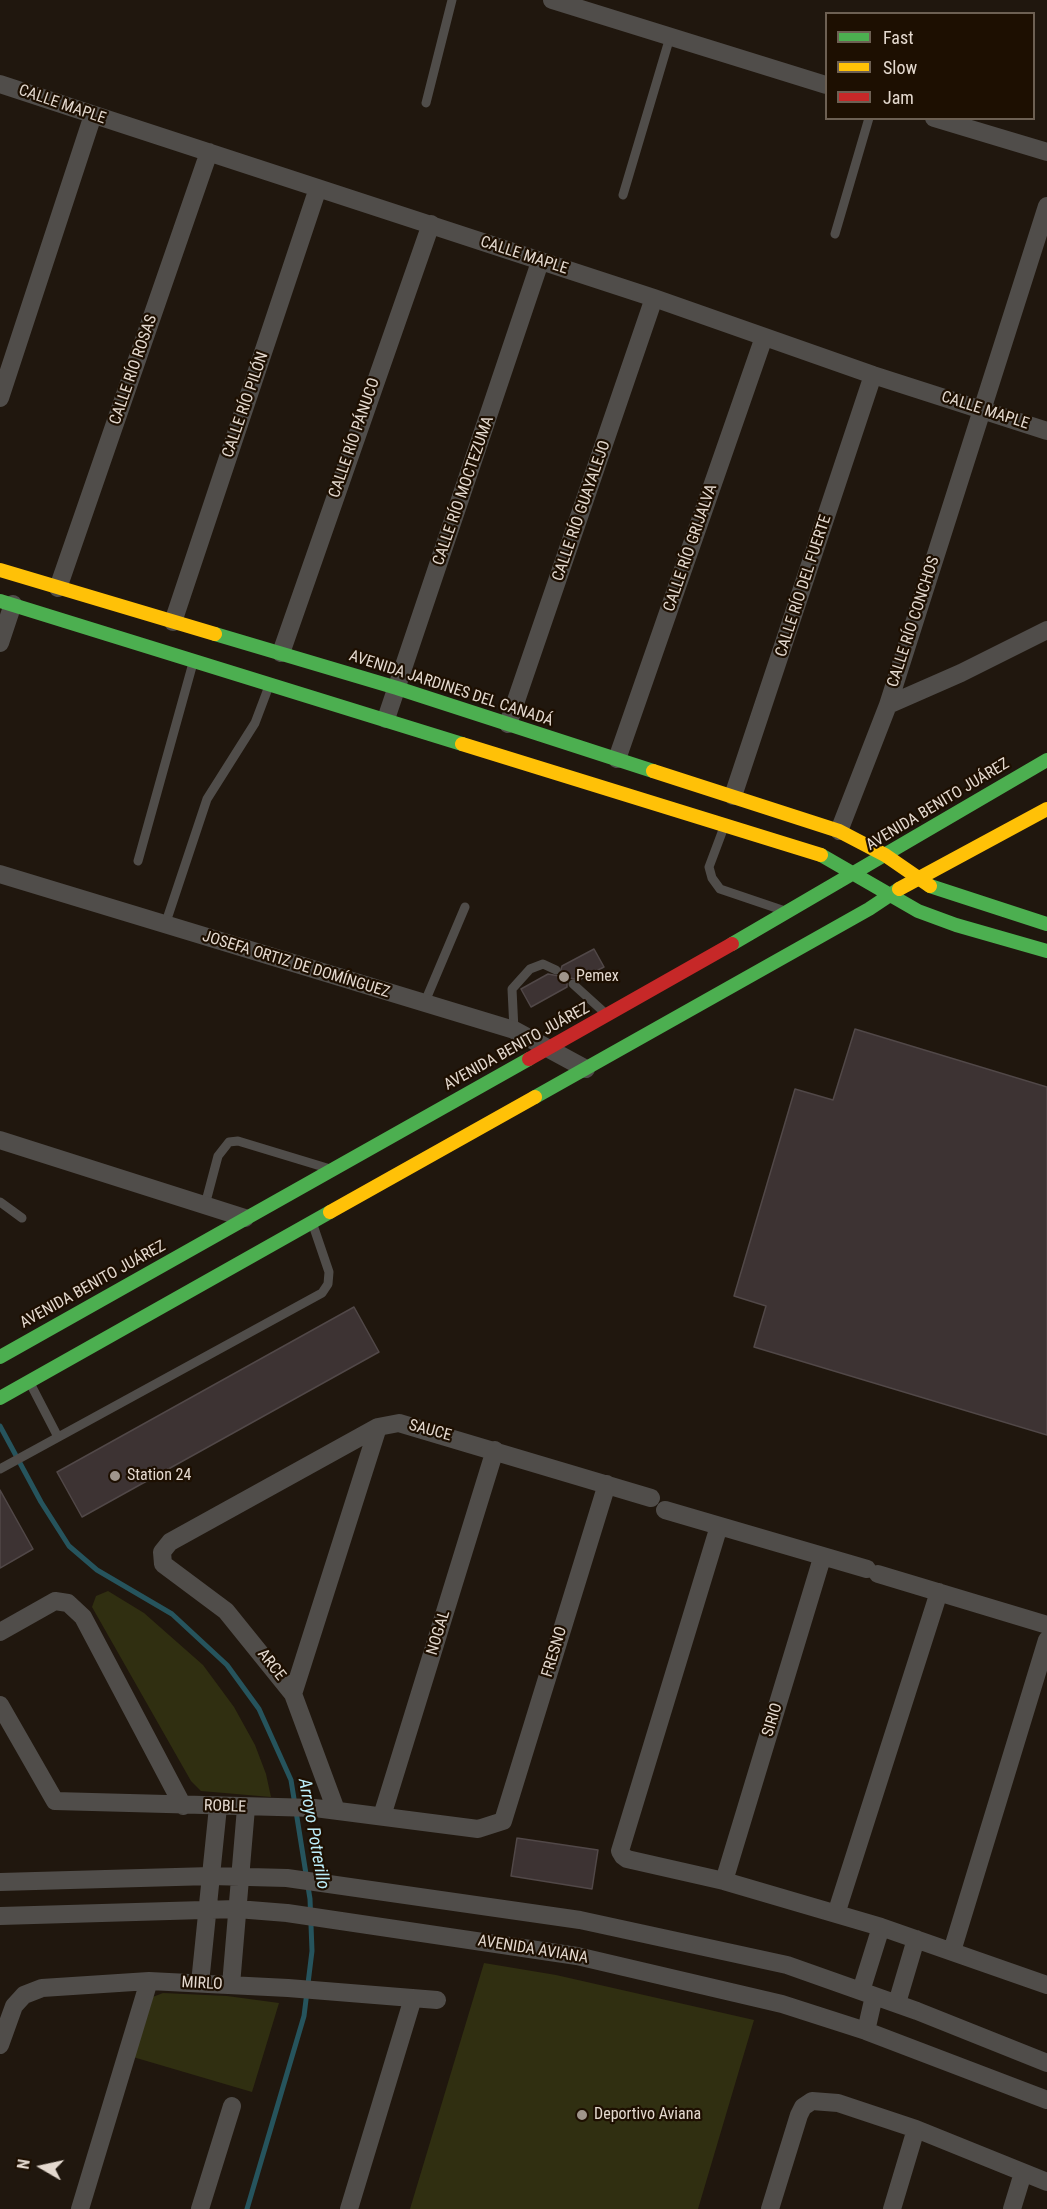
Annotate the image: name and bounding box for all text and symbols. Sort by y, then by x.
legend [825,12,1035,120]
text: Fast [883,27,914,48]
text: Slow [883,57,917,78]
street label: CALLE MAPLE [16,81,108,129]
text: Jam [883,87,914,108]
street label: CALLE MAPLE [478,233,570,279]
street label: CALLE RÍO ROSAS [106,313,162,427]
street label: CALLE RÍO PILÓN [219,350,273,460]
street label: CALLE RÍO PÁNUCO [325,376,385,500]
street label: CALLE MAPLE [939,388,1031,434]
street label: CALLE RÍO MOCTEZUMA [429,414,499,568]
street label: CALLE RÍO GUAYALEJO [549,438,615,584]
street label: CALLE RÍO GRIJALVA [660,482,722,614]
street label: CALLE RÍO DEL FUERTE [772,513,836,659]
street label: CALLE RÍO CONCHOS [884,554,944,690]
street label: AVENIDA JARDINES DEL CANADÁ [346,647,556,731]
street label: AVENIDA BENITO JUÁREZ [863,755,1013,855]
street label: JOSEFA ORTIZ DE DOMÍNGUEZ [200,927,392,1003]
place label: Pemex [576,967,619,987]
marker: Pemex [557,970,571,984]
street label: AVENIDA BENITO JUÁREZ [441,999,593,1095]
street label: AVENIDA BENITO JUÁREZ [17,1237,169,1333]
street label: SAUCE [407,1416,453,1446]
place label: Station 24 [127,1466,191,1486]
marker: Station 24 [108,1469,122,1483]
street label: NOGAL [423,1608,455,1658]
street label: FRESNO [538,1624,572,1680]
street label: ARCE [253,1645,289,1685]
street label: SIRIO [759,1701,787,1739]
water label: Arroyo Potrerillo [293,1777,333,1891]
street label: ROBLE [203,1797,247,1817]
street label: AVENIDA AVIANA [476,1932,590,1968]
street label: MIRLO [181,1973,223,1995]
place label: Deportivo Aviana [594,2105,701,2125]
marker: Deportivo Aviana [575,2108,589,2122]
north arrow [12,2137,72,2197]
text: N [14,2158,34,2170]

